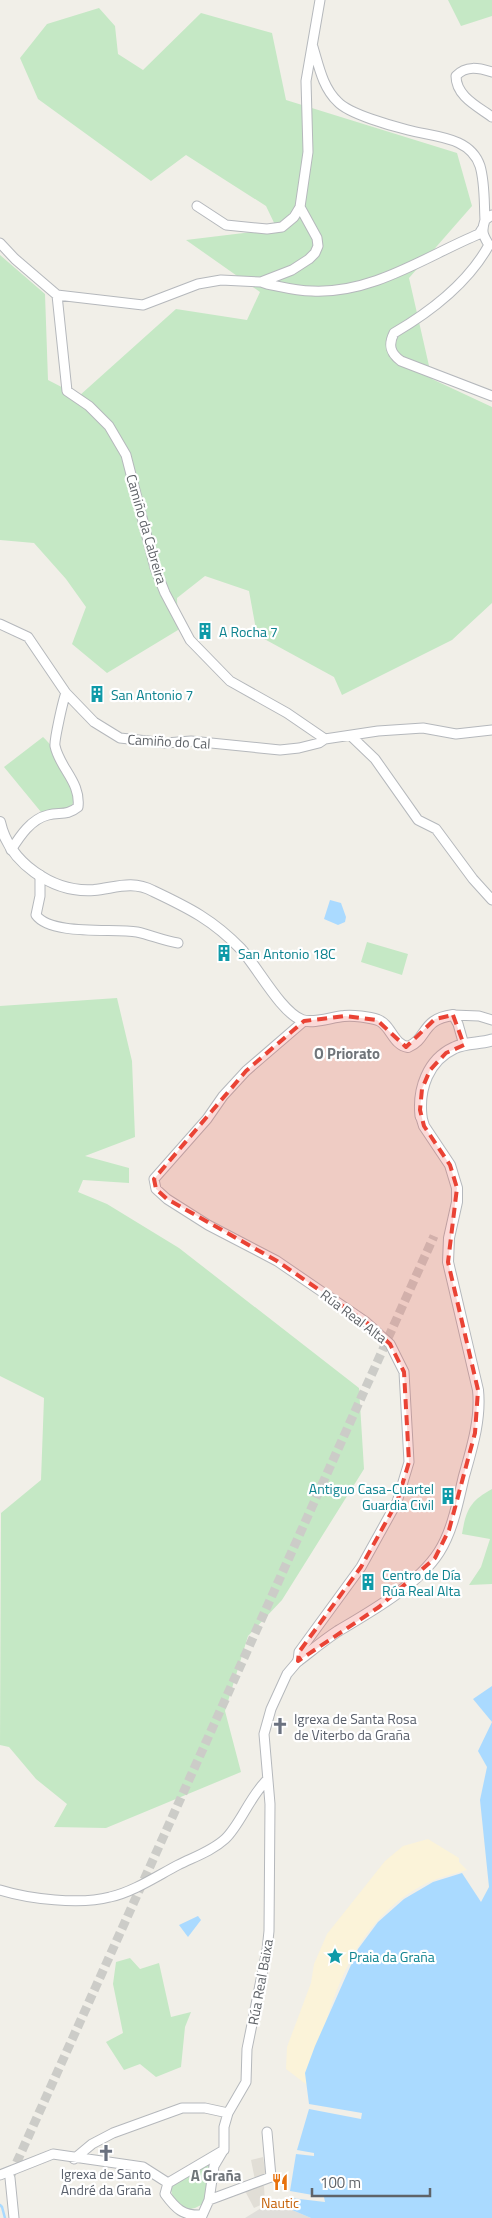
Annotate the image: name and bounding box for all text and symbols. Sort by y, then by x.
street label: Camiño da Cabreira [121,472,173,586]
building icon: A Rocha 7 [195,621,215,641]
place label: A Rocha 7 [219,621,278,642]
building icon: San Antonio 7 [87,684,107,704]
place label: San Antonio 7 [111,684,193,705]
street label: Camiño do Cal [127,728,211,754]
building icon: San Antonio 18C [214,943,234,963]
place label: San Antonio 18C [238,943,336,964]
district label: O Priorato [314,1042,380,1065]
street label: Rúa Real Alta [316,1284,392,1348]
place label: Antiguo Casa-Cuartel Guardia Civil [309,1478,434,1515]
building icon: Antiguo Casa-Cuartel Guardia Civil [438,1486,458,1506]
place label: Centro de Día Rúa Real Alta [382,1564,461,1601]
building icon: Centro de Día Rúa Real Alta [358,1572,378,1592]
place label: Igrexa de Santa Rosa de Viterbo da Graña [294,1708,417,1745]
church icon: Igrexa de Santa Rosa de Viterbo da Graña [270,1716,290,1736]
street label: Rúa Real Baixa [242,1937,278,2027]
place icon: Praia da Graña [325,1946,345,1966]
place label: Praia da Graña [349,1946,435,1967]
church icon: Igrexa de Santo André da Graña [96,2143,116,2163]
place label: Igrexa de Santo André da Graña [61,2163,151,2200]
district label: A Graña [191,2164,242,2187]
scale bar [312,2166,430,2198]
text: 100 m [320,2171,361,2194]
restaurant icon: Nautic [270,2172,290,2192]
place label: Nautic [261,2192,299,2213]

